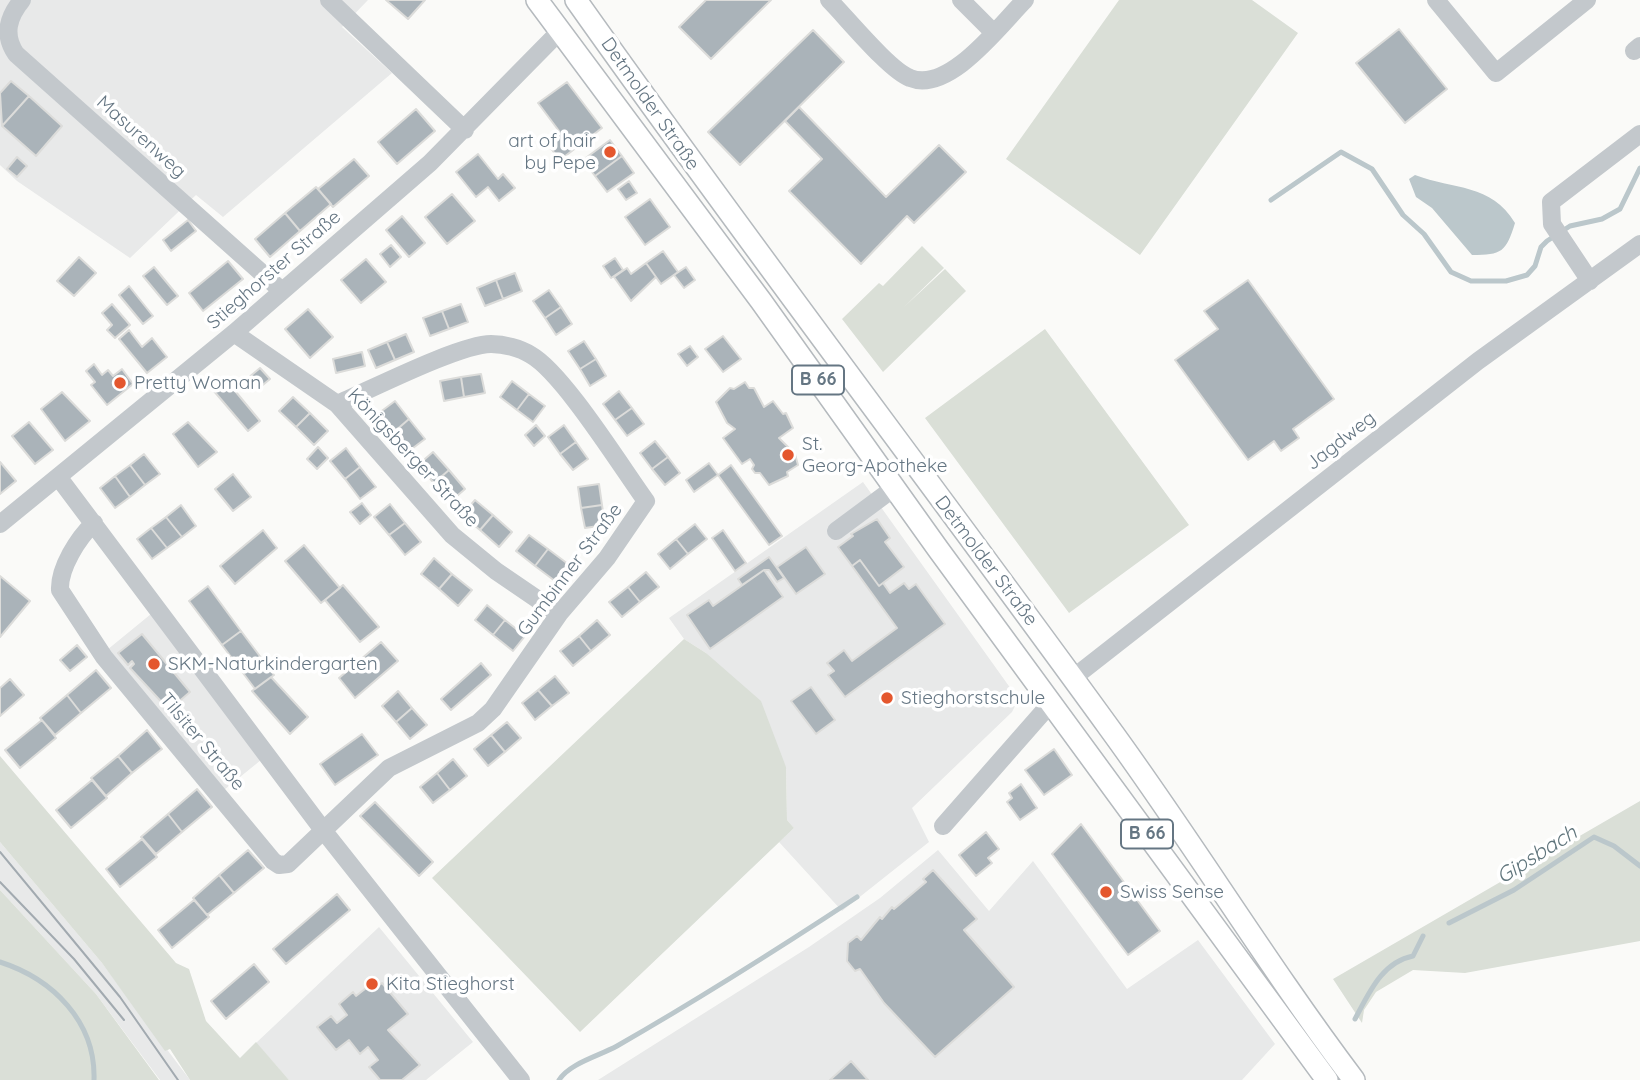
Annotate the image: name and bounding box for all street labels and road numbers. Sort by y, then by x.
street label: Detmolder Straße [596,33,704,175]
street label: Masurenweg [92,91,190,183]
street label: Stieghorster Straße [202,206,346,334]
road number: B 66 [792,366,844,394]
street label: Königsberger Straße [343,384,483,532]
street label: Jagdweg [1302,407,1380,475]
street label: Detmolder Straße [930,492,1042,630]
street label: Gumbinner Straße [513,499,627,641]
street label: Tilsiter Straße [155,689,249,795]
road number: B 66 [1121,820,1173,848]

